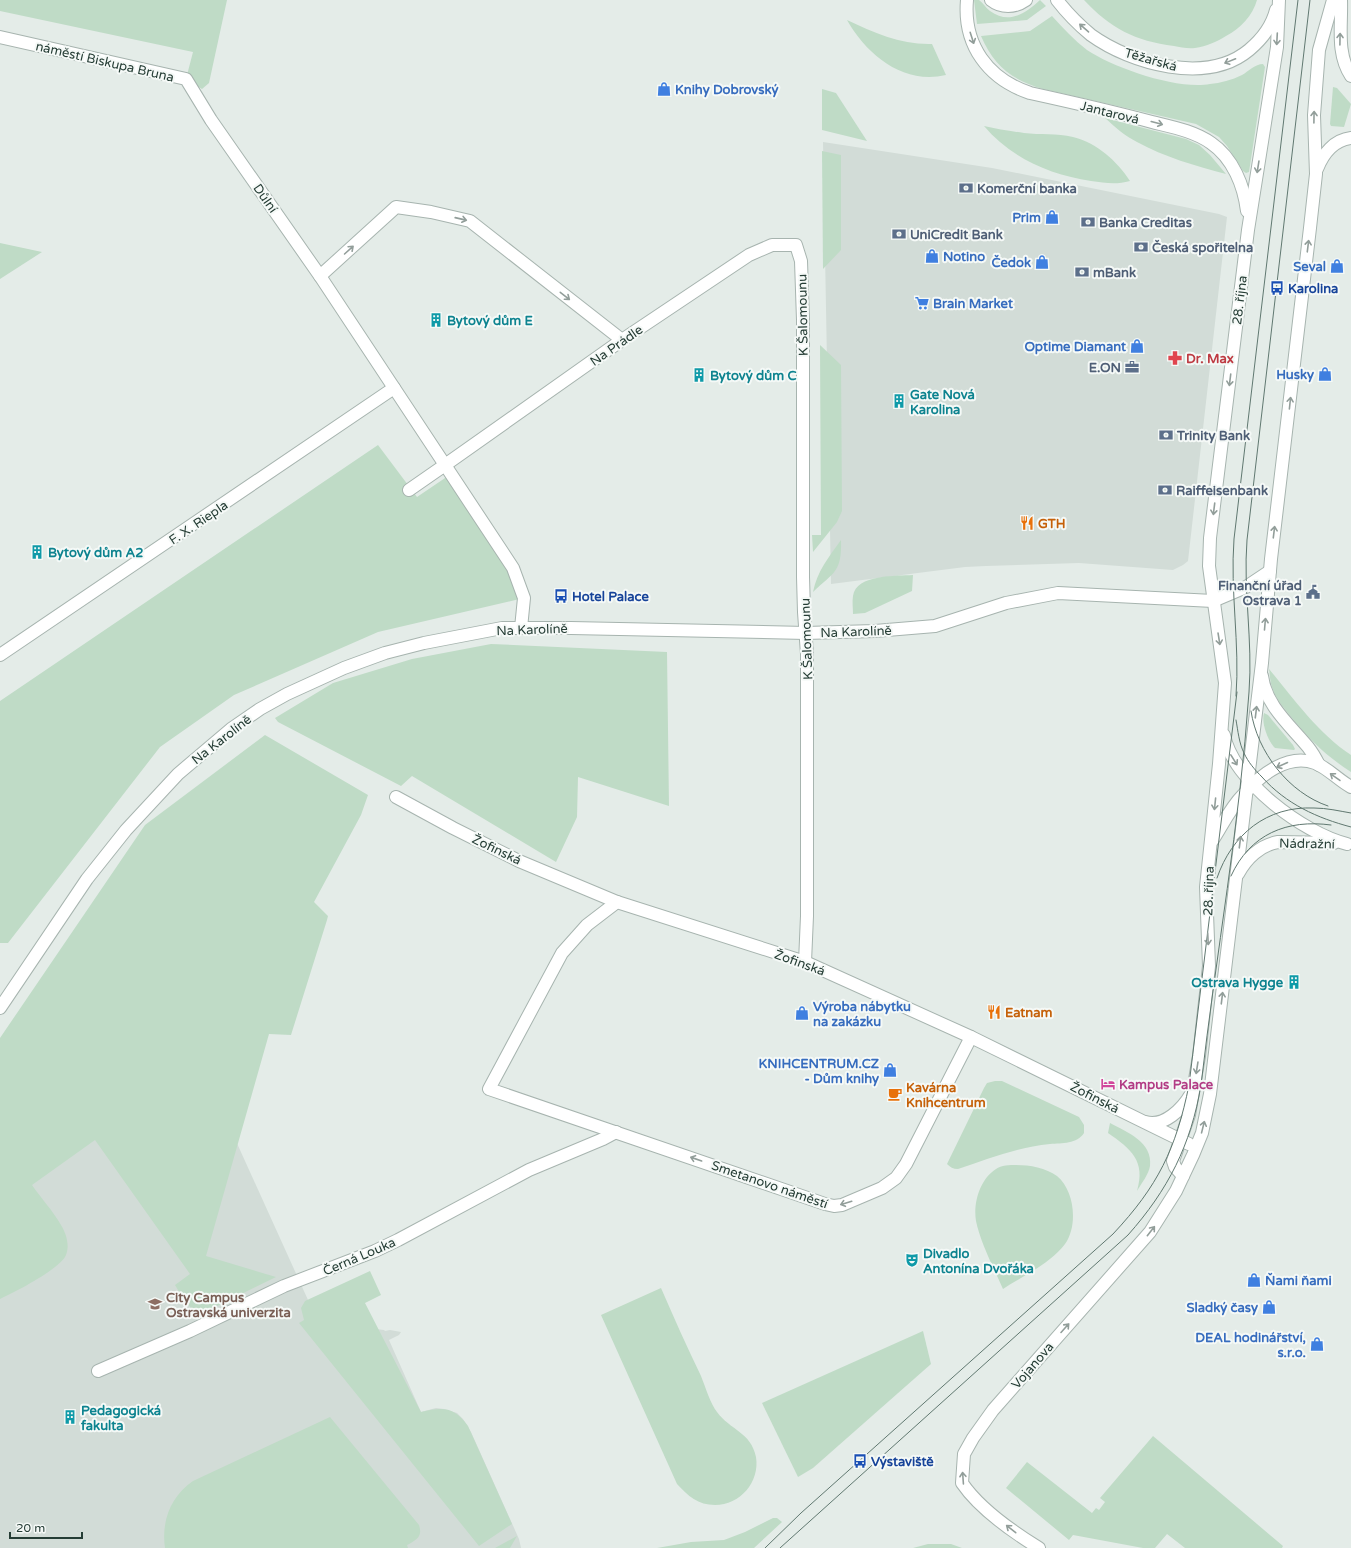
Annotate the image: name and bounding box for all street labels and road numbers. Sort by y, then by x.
street label: náměstí Biskupa Bruna [34,38,176,86]
street label: Těžařská [1123,45,1179,75]
street label: Jantarová [1079,98,1141,128]
street label: Důlní [249,181,281,216]
street label: K Šalomounu [794,274,812,356]
street label: 28. října [1229,274,1251,326]
street label: Na Prádle [587,322,646,370]
street label: F. X. Riepla [166,497,231,548]
street label: K Šalomounu [798,598,816,680]
street label: Na Karolíně [496,621,568,639]
street label: Na Karolíně [820,623,892,641]
street label: Na Karolíně [188,711,255,768]
street label: Žofinská [469,831,524,869]
street label: Nádražní [1279,836,1335,852]
street label: 28. října [1200,866,1218,916]
street label: Žofinská [772,946,827,979]
street label: Žofinská [1067,1079,1122,1117]
street label: Smetanovo náměstí [709,1157,830,1212]
street label: Černá Louka [321,1234,398,1279]
street label: Vojanova [1008,1339,1057,1392]

